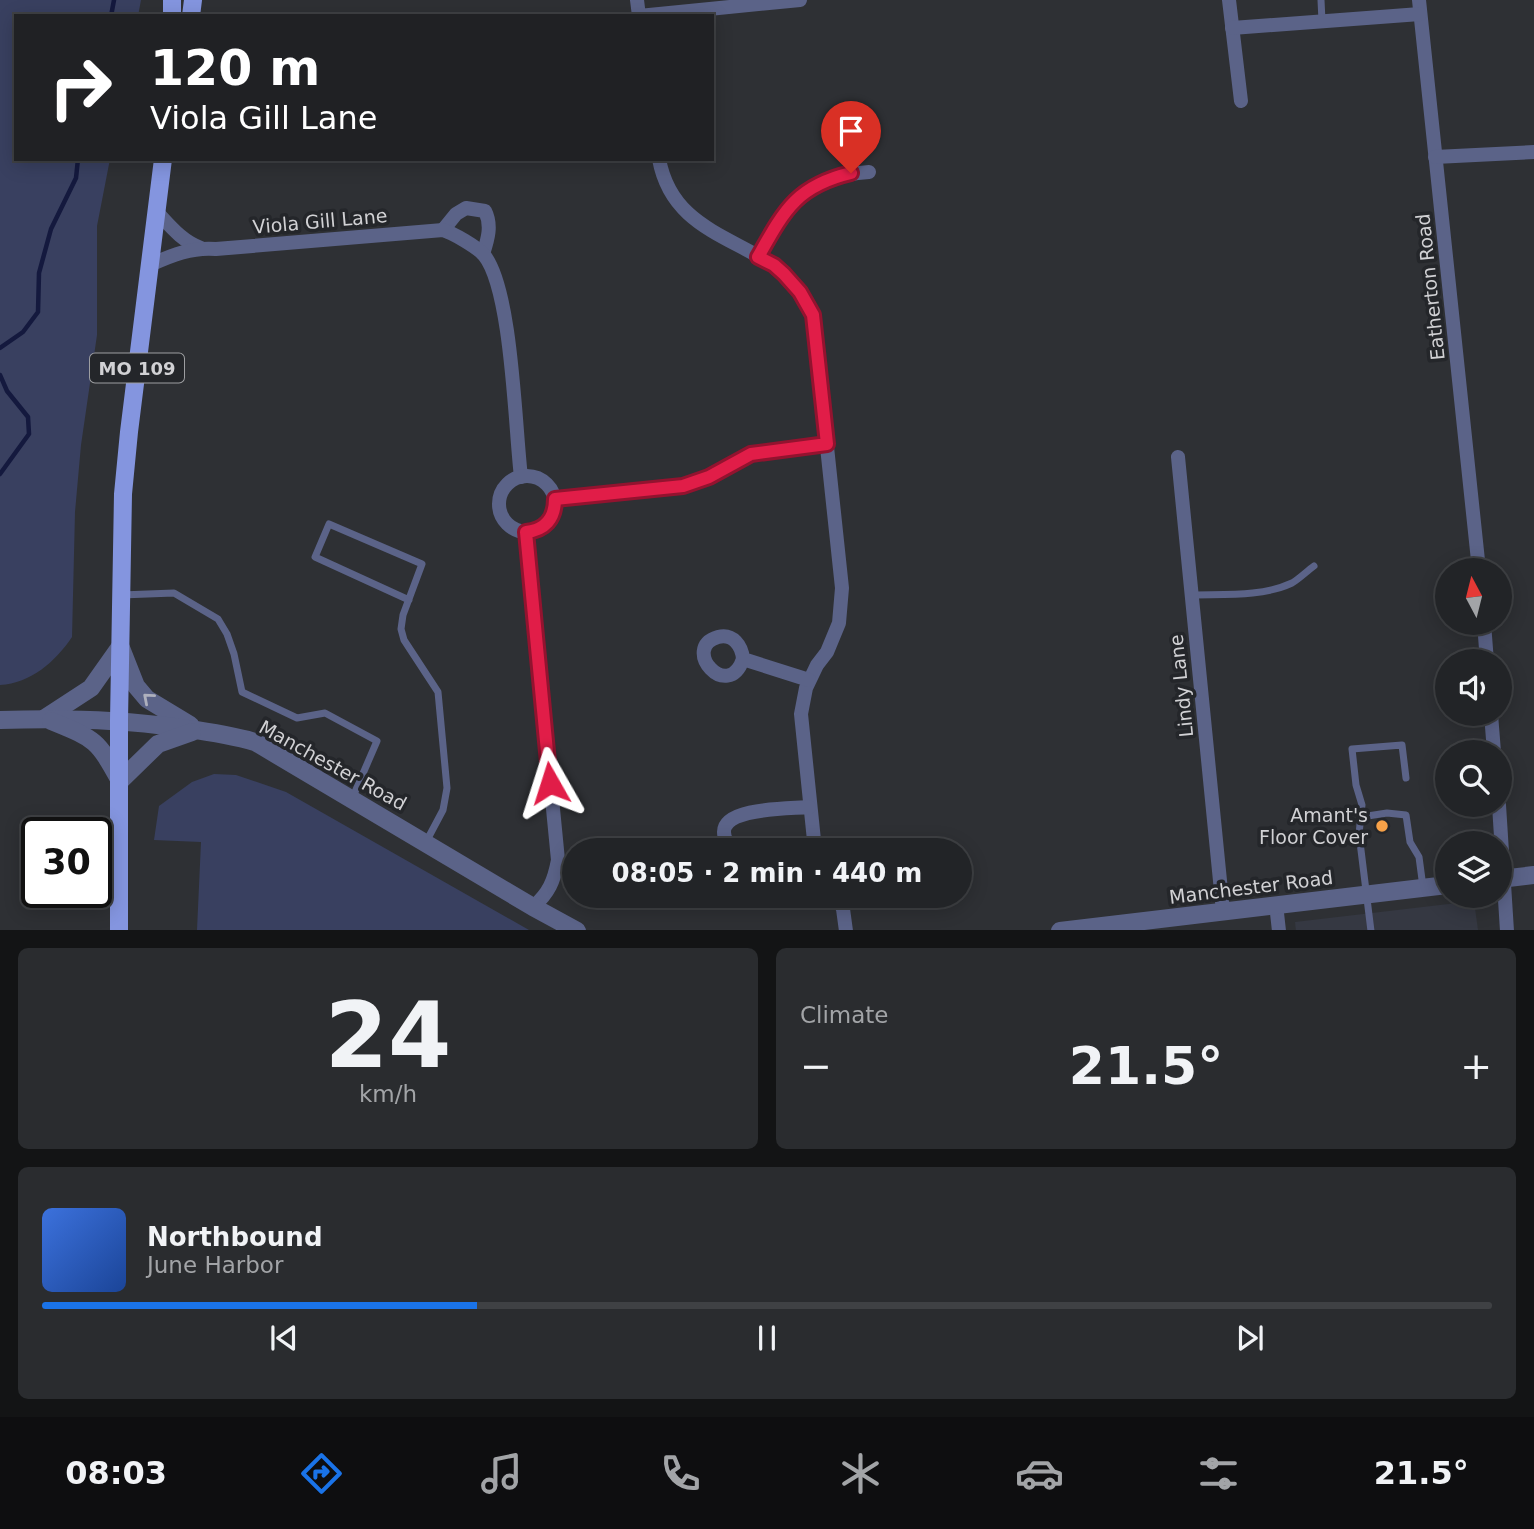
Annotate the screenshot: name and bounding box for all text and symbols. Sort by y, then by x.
text: 120 m [150,40,320,97]
icon: right [35,42,126,133]
text: Viola Gill Lane [150,99,377,137]
pin [821,101,881,173]
icon: arrive [832,112,870,150]
street label: Viola Gill Lane [252,204,388,238]
street label: Eatherton Road [1411,213,1449,361]
road number: MO 109 [90,354,184,382]
north arrow [1435,558,1512,635]
map controls [1435,558,1512,908]
street label: Lindy Lane [1165,634,1197,738]
button: sound [1435,649,1512,726]
one-way arrow [144,694,156,707]
street label: Manchester Road [256,715,410,815]
button: search [1435,740,1512,817]
position arrow [513,746,587,820]
place label: Amant's Floor Cover [1259,804,1368,848]
speed limit sign: 30 [21,817,112,908]
marker: Amant's Floor Cover [1374,818,1390,834]
button: layers [1435,831,1512,908]
text: 08:05 · 2 min · 440 m [612,858,922,888]
street label: Manchester Road [1168,866,1334,908]
text: 24 [325,983,451,1088]
text: Climate [800,1002,889,1028]
text: 21.5° [1069,1036,1223,1096]
text: − [800,1044,832,1088]
text: + [1460,1044,1492,1088]
text: km/h [359,1081,417,1107]
text: Northbound [147,1222,323,1252]
text: June Harbor [147,1252,283,1278]
icon: previous [265,1319,303,1357]
icon: pause [748,1319,786,1357]
icon: next [1231,1319,1269,1357]
icon: directions [297,1449,346,1498]
icon: music [477,1449,526,1498]
icon: phone [656,1449,705,1498]
icon: climate [836,1449,885,1498]
icon: car [1015,1449,1064,1498]
icon: filters [1194,1449,1243,1498]
text: 08:03 [65,1454,167,1492]
text: 21.5° [1374,1454,1469,1492]

